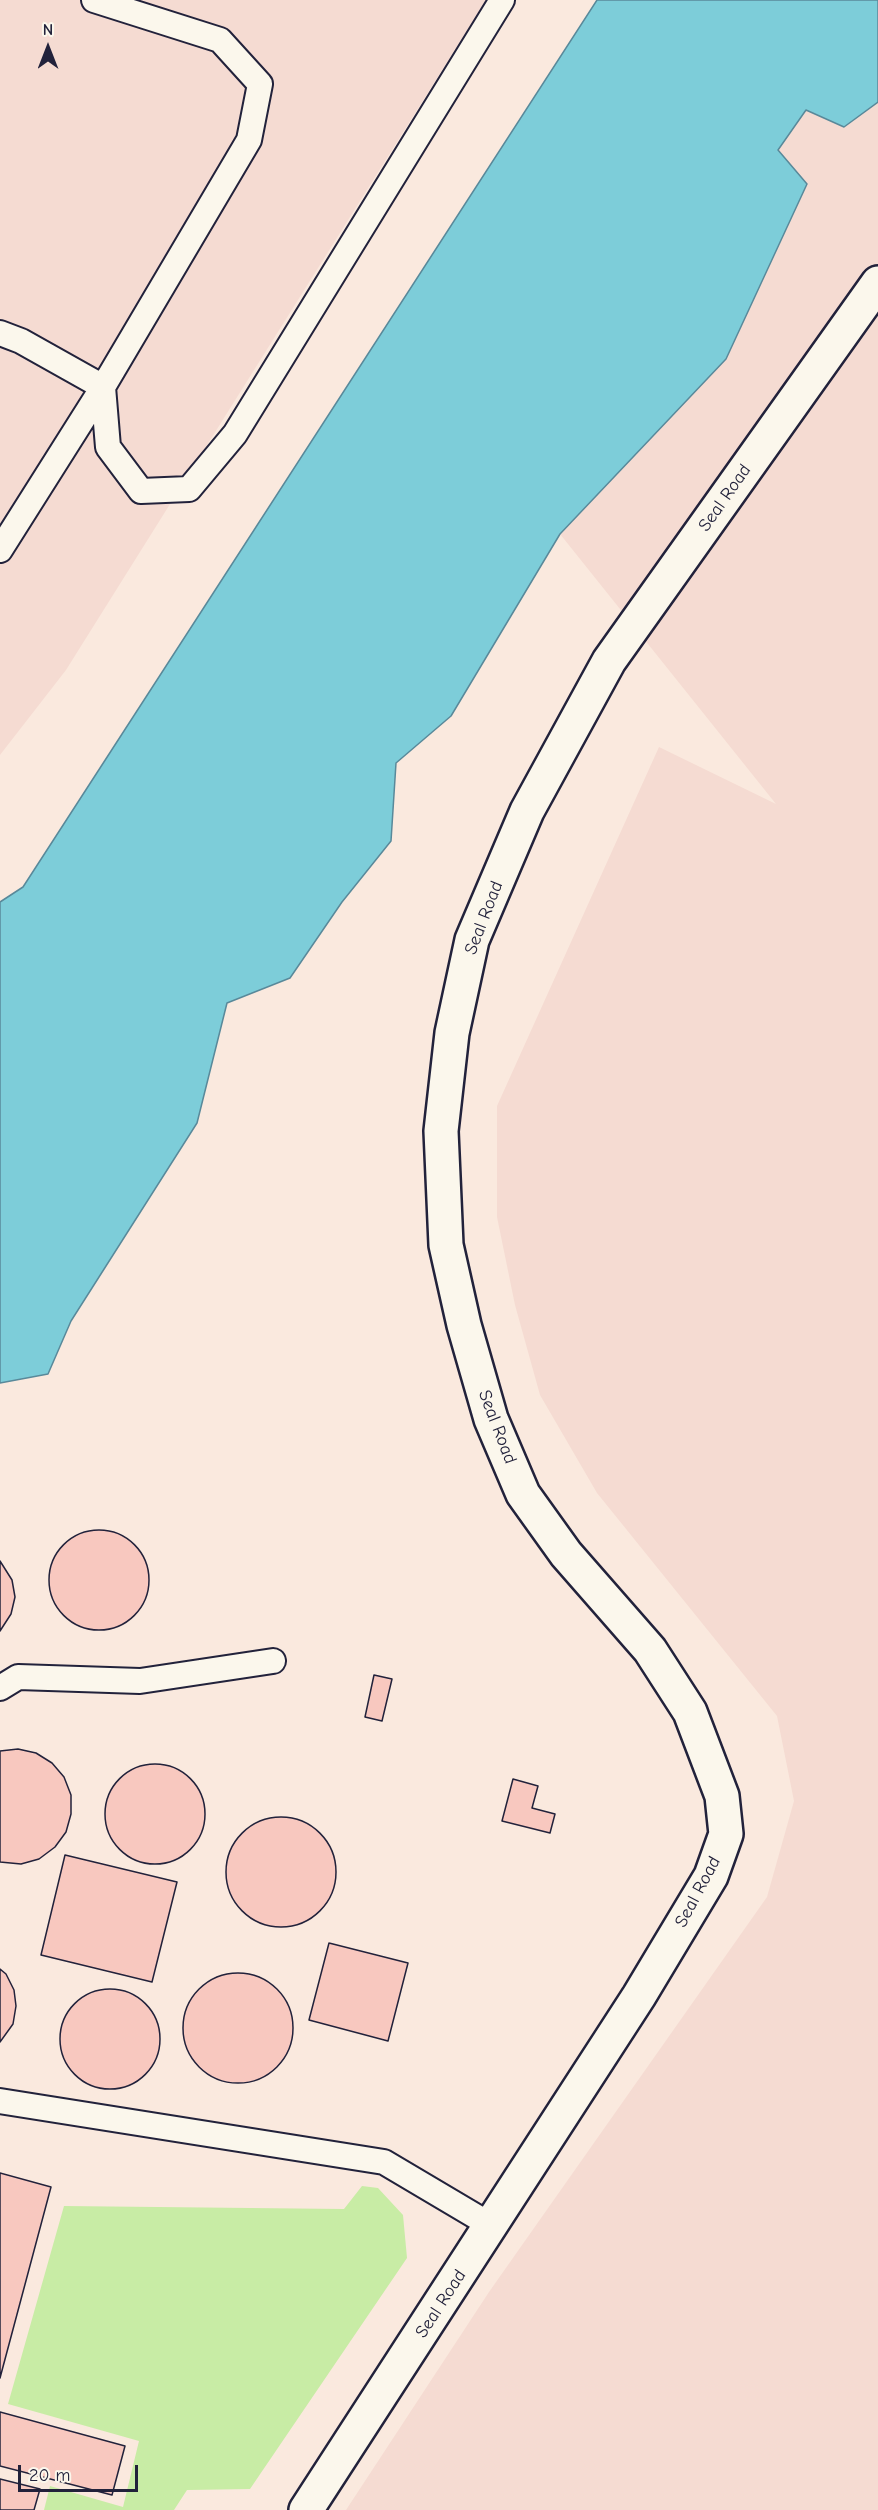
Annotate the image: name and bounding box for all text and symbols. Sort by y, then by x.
north arrow [18,18,78,78]
text: N [43,21,53,39]
street label: Seal Road [694,460,756,536]
street label: Seal Road [460,878,508,958]
street label: Seal Road [473,1387,521,1467]
street label: Seal Road [670,1853,726,1931]
street label: Seal Road [411,2266,471,2342]
scale bar [21,2453,141,2491]
text: 20 m [29,2465,70,2486]

